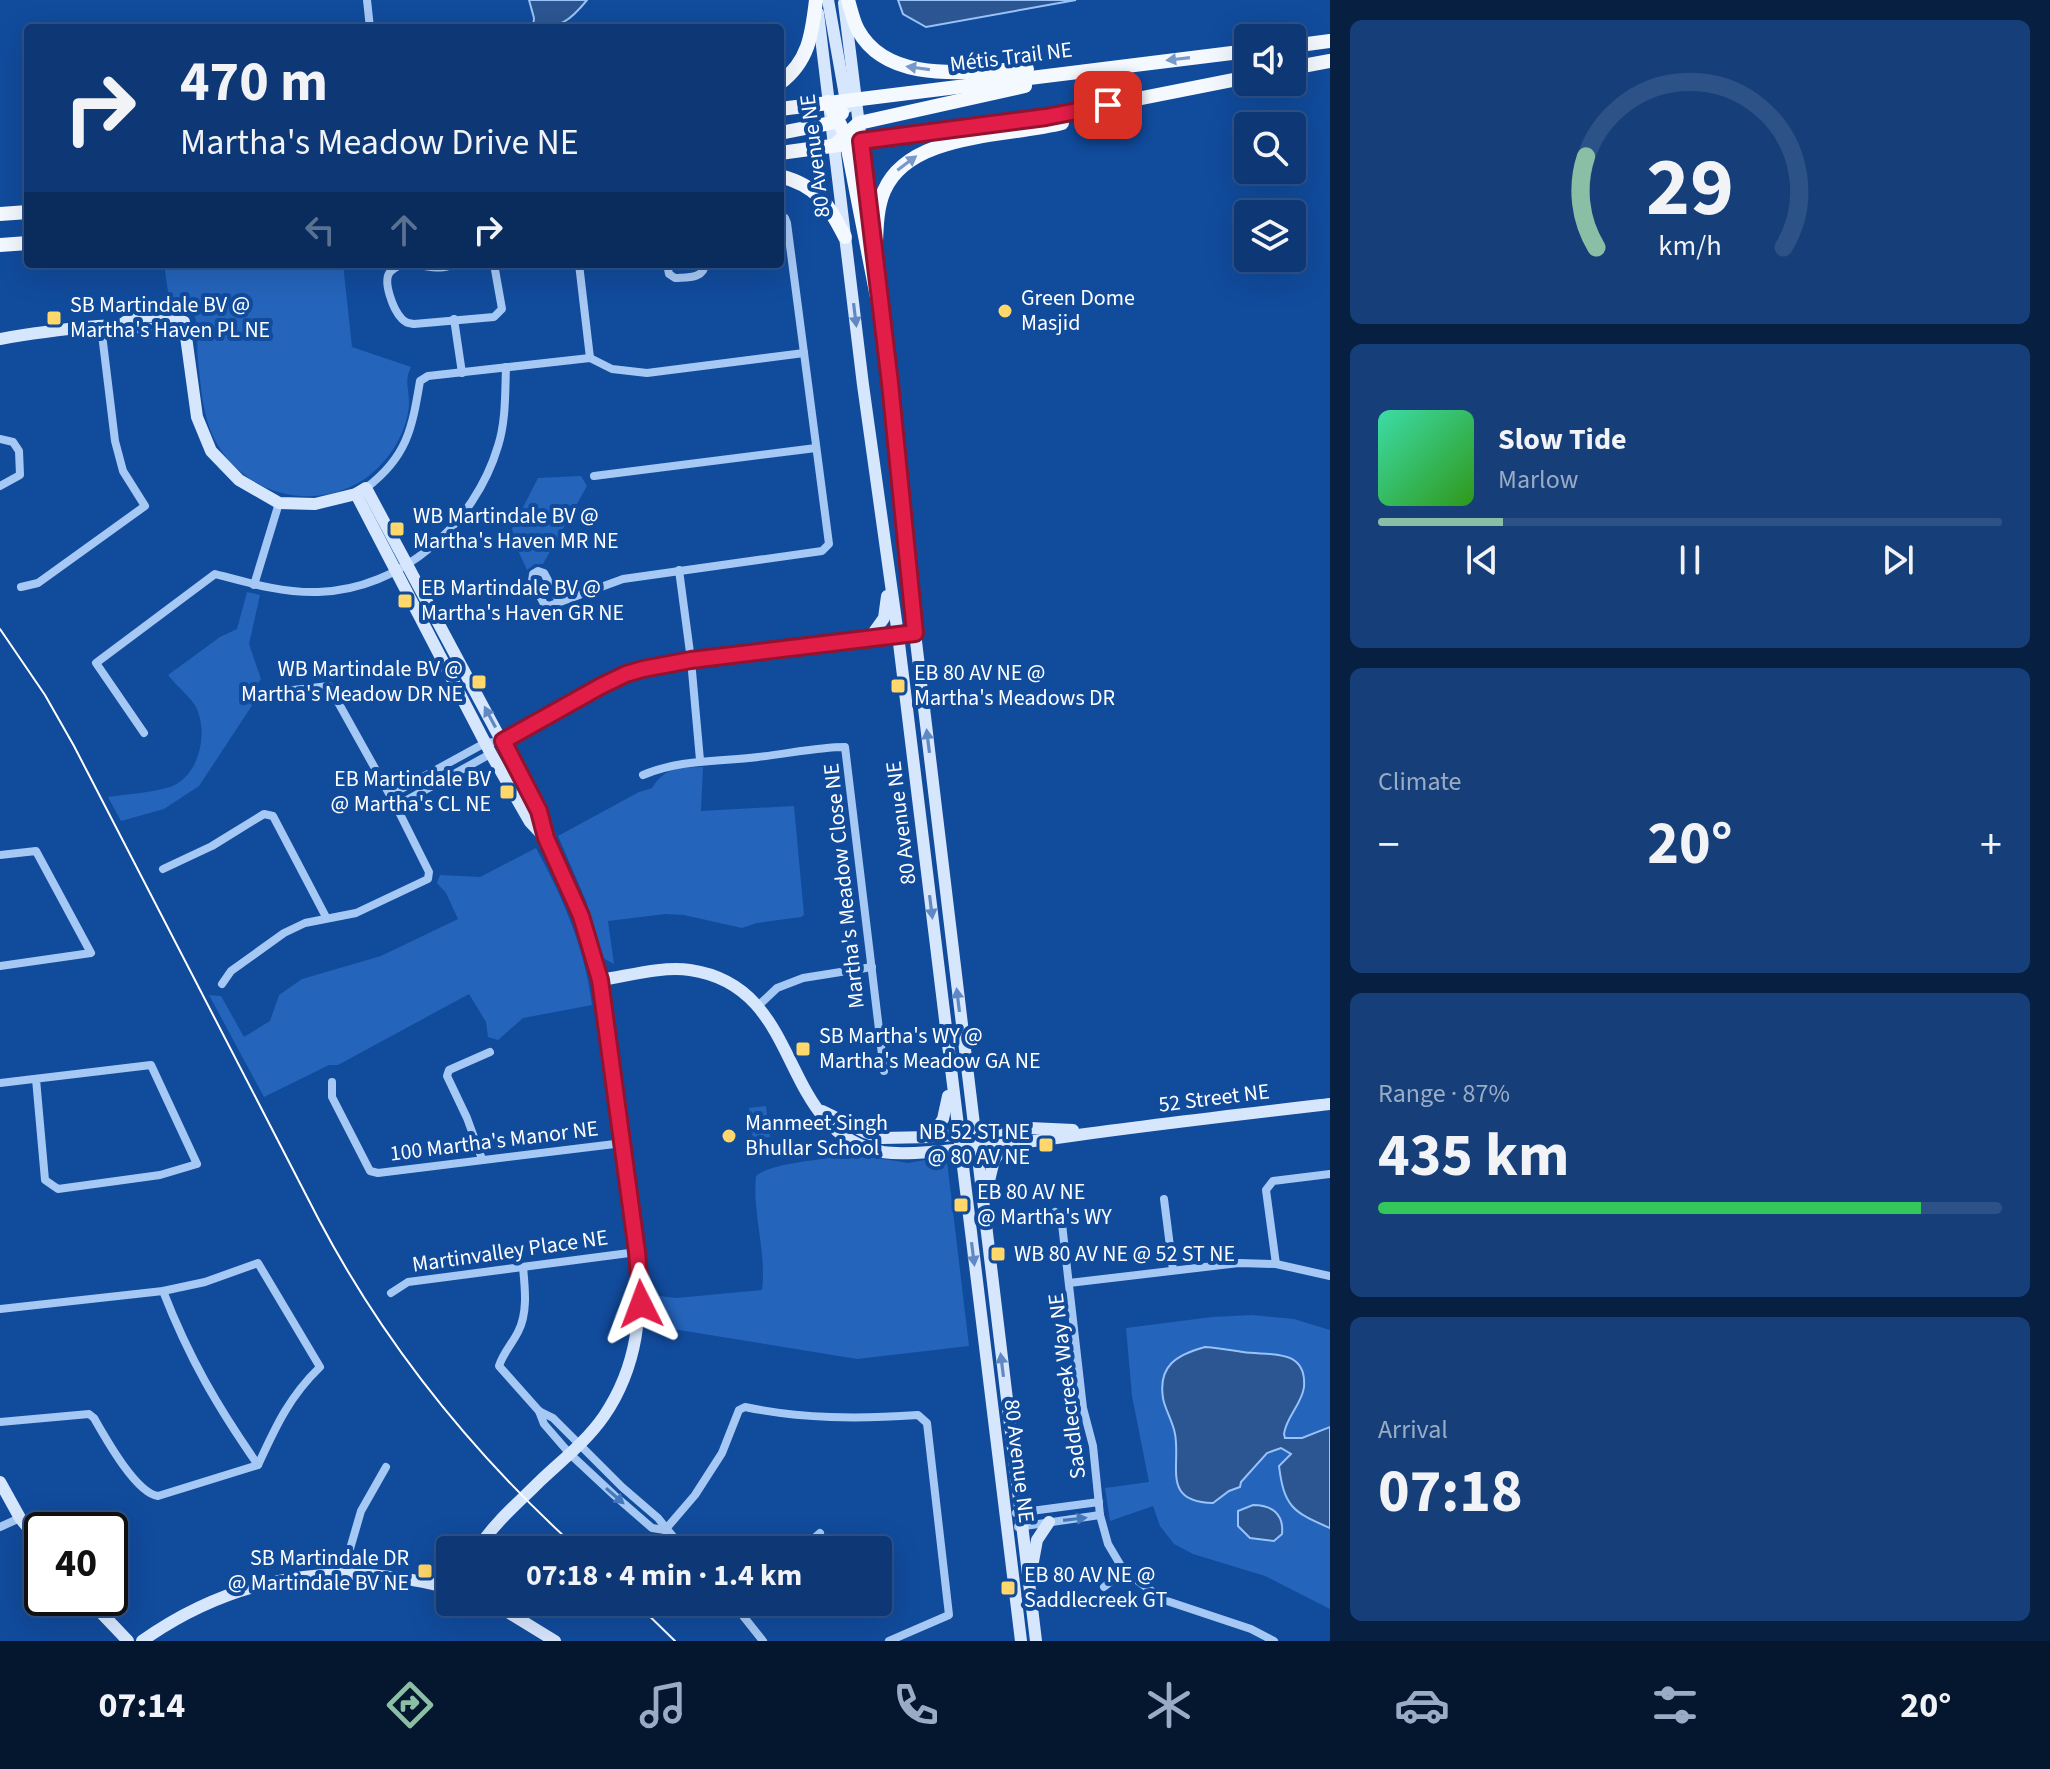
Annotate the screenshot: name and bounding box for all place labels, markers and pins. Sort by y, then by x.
pin [1074,71,1142,139]
place label: Green Dome Masjid [1021,282,1135,339]
place label: SB Martindale BV @ Martha's Haven PL NE [70,289,270,346]
marker: Green Dome Masjid [996,302,1014,320]
marker: SB Martindale BV @ Martha's Haven PL NE [45,309,63,327]
place label: WB Martindale BV @ Martha's Haven MR NE [413,500,619,557]
marker: WB Martindale BV @ Martha's Haven MR NE [388,520,406,538]
place label: EB Martindale BV @ Martha's Haven GR NE [421,572,624,629]
marker: EB Martindale BV @ Martha's Haven GR NE [396,592,414,610]
place label: WB Martindale BV @ Martha's Meadow DR NE [241,653,463,710]
place label: EB 80 AV NE @ Martha's Meadows DR [914,657,1115,714]
marker: WB Martindale BV @ Martha's Meadow DR NE [470,673,488,691]
marker: EB 80 AV NE @ Martha's Meadows DR [889,677,907,695]
place label: EB Martindale BV @ Martha's CL NE [331,763,492,820]
marker: EB Martindale BV @ Martha's CL NE [498,783,516,801]
place label: SB Martha's WY @ Martha's Meadow GA NE [819,1020,1041,1077]
marker: SB Martha's WY @ Martha's Meadow GA NE [794,1040,812,1058]
place label: Manmeet Singh Bhullar School [745,1107,888,1164]
place label: NB 52 ST NE @ 80 AV NE [919,1116,1030,1173]
marker: Manmeet Singh Bhullar School [720,1127,738,1145]
marker: NB 52 ST NE @ 80 AV NE [1037,1136,1055,1154]
place label: EB 80 AV NE @ Martha's WY [977,1176,1112,1233]
marker: EB 80 AV NE @ Martha's WY [952,1196,970,1214]
place label: WB 80 AV NE @ 52 ST NE [1014,1238,1235,1270]
marker: WB 80 AV NE @ 52 ST NE [989,1245,1007,1263]
place label: SB Martindale DR @ Martindale BV NE [228,1542,409,1599]
place label: EB 80 AV NE @ Saddlecreek GT [1024,1559,1167,1616]
marker: SB Martindale DR @ Martindale BV NE [416,1562,434,1580]
marker: EB 80 AV NE @ Saddlecreek GT [999,1579,1017,1597]

